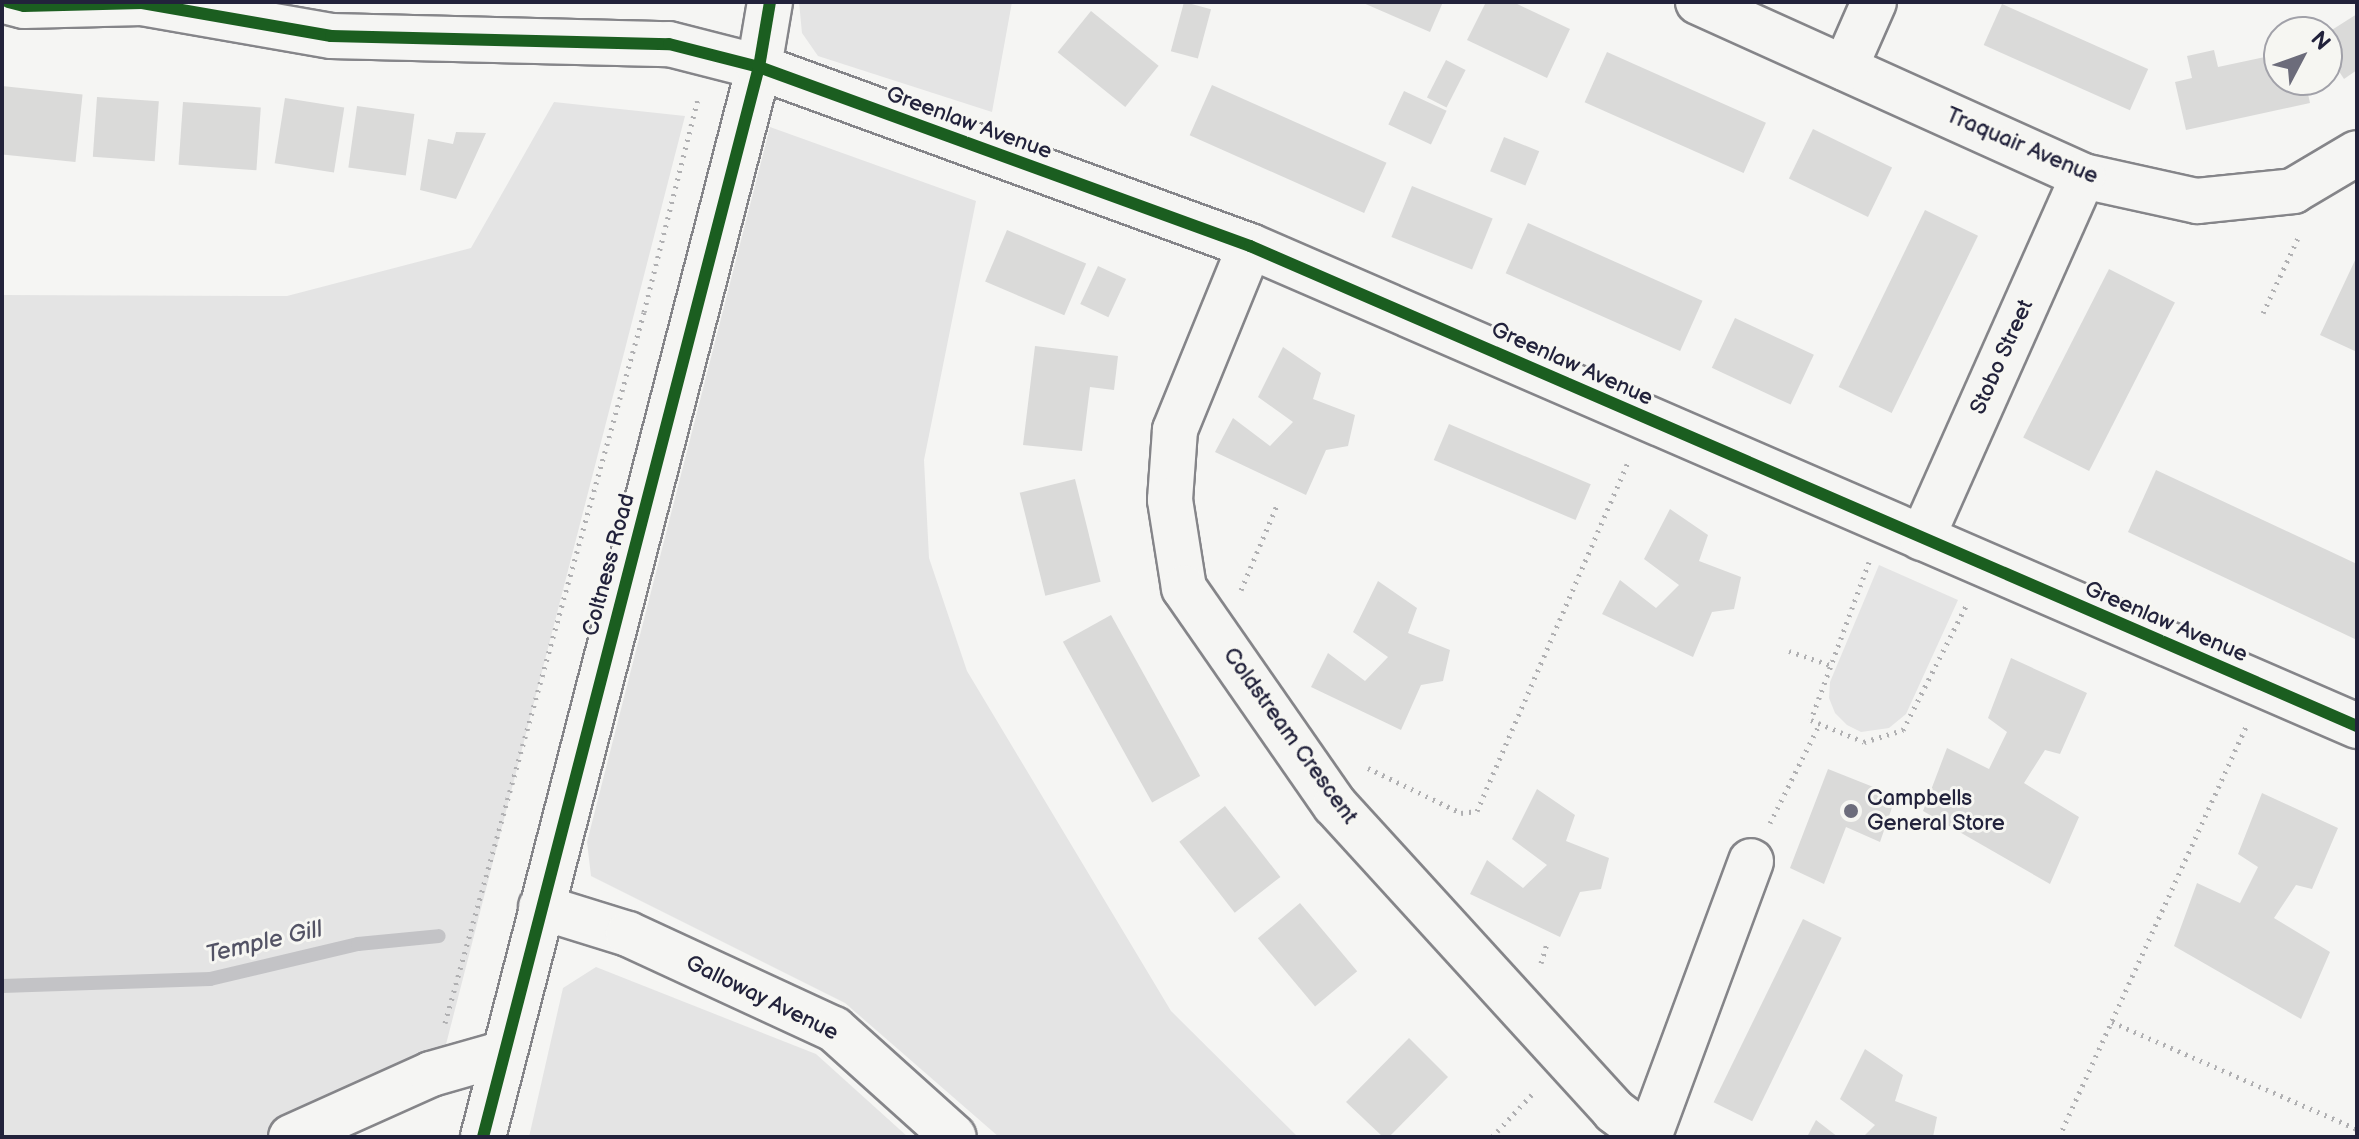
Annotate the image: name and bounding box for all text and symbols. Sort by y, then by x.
north arrow [2263,16,2343,96]
text: N [2304,26,2336,56]
street label: Greenlaw Avenue [883,81,1055,165]
street label: Traquair Avenue [1942,102,2102,190]
street label: Stobo Street [1965,295,2039,419]
street label: Greenlaw Avenue [1487,317,1657,411]
street label: Coltness Road [577,491,641,639]
street label: Greenlaw Avenue [2081,576,2251,668]
street label: Coldstream Crescent [1217,643,1363,829]
place label: Campbells General Store [1867,785,2005,836]
marker: Campbells General Store [1842,802,1860,820]
water label: Temple Gill [203,915,325,969]
street label: Galloway Avenue [681,949,843,1047]

